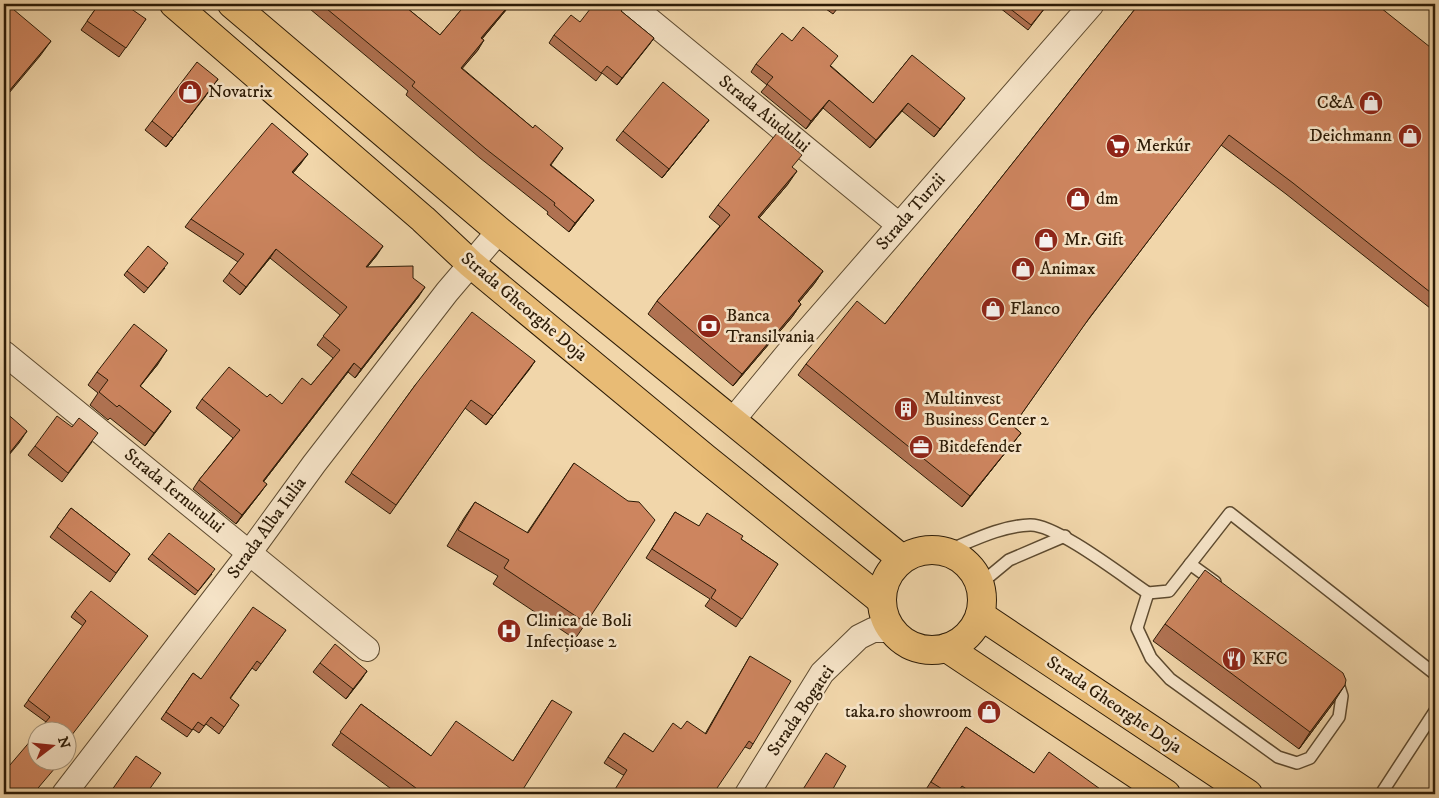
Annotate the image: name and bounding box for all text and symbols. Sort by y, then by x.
street label: Strada Aiudului [714,70,814,158]
shop icon: Novatrix [177,79,203,105]
place label: Novatrix [208,81,273,103]
shop icon: C&A [1358,90,1384,116]
place label: C&A [1317,92,1355,114]
shop icon: Deichmann [1397,123,1423,149]
place label: Deichmann [1309,125,1393,147]
supermarket icon: Merkúr [1105,133,1131,159]
place label: Merkúr [1136,135,1191,157]
street label: Strada Turzii [872,169,950,255]
shop icon: dm [1065,186,1091,212]
place label: dm [1096,188,1119,210]
shop icon: Mr. Gift [1033,227,1059,253]
place label: Mr. Gift [1064,229,1124,251]
street label: Strada Gheorghe Doja [456,248,592,367]
shop icon: Animax [1010,256,1036,282]
place label: Animax [1040,258,1096,280]
shop icon: Flanco [980,296,1006,322]
place label: Flanco [1010,298,1060,320]
place label: Banca Transilvania [726,305,815,348]
bank icon: Banca Transilvania [696,313,722,339]
place label: Multinvest Business Center 2 [924,388,1049,431]
building icon: Multinvest Business Center 2 [893,396,919,422]
office icon: Bitdefender [908,434,934,460]
place label: Bitdefender [938,436,1022,458]
street label: Strada Iernutului [119,444,229,538]
street label: Strada Alba Iulia [223,473,311,583]
place label: Clinica de Boli Infecțioase 2 [526,610,632,653]
hospital icon: Clinica de Boli Infecțioase 2 [496,618,522,644]
restaurant icon: KFC [1221,646,1247,672]
place label: KFC [1252,648,1288,670]
street label: Strada Gheorghe Doja [1042,652,1186,759]
street label: Strada Bogatei [763,662,839,760]
shop icon: taka.ro showroom [976,699,1002,725]
place label: taka.ro showroom [845,701,972,723]
north arrow [28,720,78,770]
text: N [53,735,74,751]

